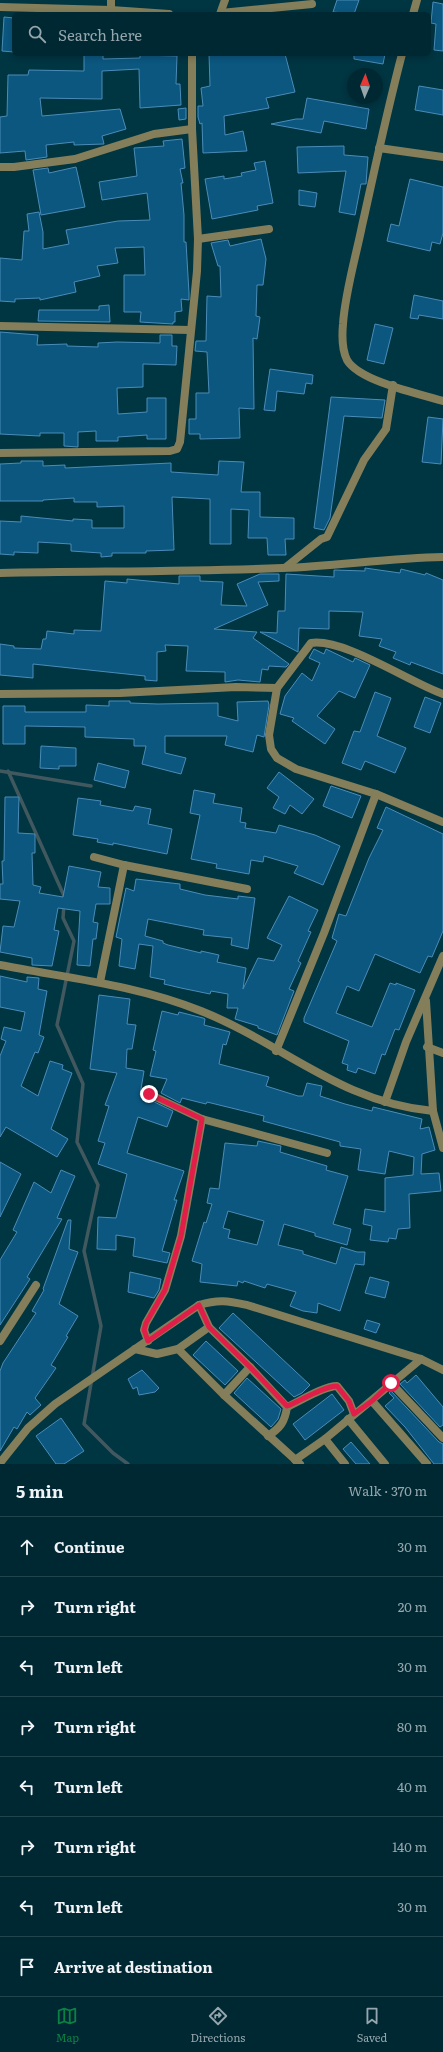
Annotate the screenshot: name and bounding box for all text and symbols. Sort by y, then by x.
search box [12,12,431,56]
icon: search [26,23,48,45]
text: Search here [58,23,142,46]
north arrow [347,68,383,104]
route end [140,1085,158,1103]
route start [382,1374,400,1392]
text: 5 min [16,1478,64,1503]
text: Walk · 370 m [348,1481,427,1500]
text: Continue [54,1535,124,1558]
icon: ahead [16,1536,38,1558]
text: 30 m [397,1537,427,1556]
text: Turn right [54,1595,136,1618]
icon: right [16,1596,38,1618]
text: 20 m [398,1597,427,1616]
text: Turn left [54,1655,123,1678]
icon: left [16,1656,38,1678]
text: 30 m [397,1657,427,1676]
text: Turn right [54,1715,136,1738]
icon: right [16,1716,38,1738]
text: 80 m [397,1717,427,1736]
text: Turn left [54,1775,123,1798]
icon: left [16,1776,38,1798]
text: 40 m [397,1777,427,1796]
text: Turn right [54,1835,136,1858]
icon: right [16,1836,38,1858]
text: 140 m [392,1837,427,1856]
text: Turn left [54,1895,123,1918]
icon: left [16,1896,38,1918]
text: 30 m [397,1897,427,1916]
text: Arrive at destination [54,1955,213,1978]
icon: arrive [16,1956,38,1978]
tab: Map [56,2005,79,2045]
tab: Directions [190,2005,245,2045]
tab: Saved [357,2005,387,2045]

